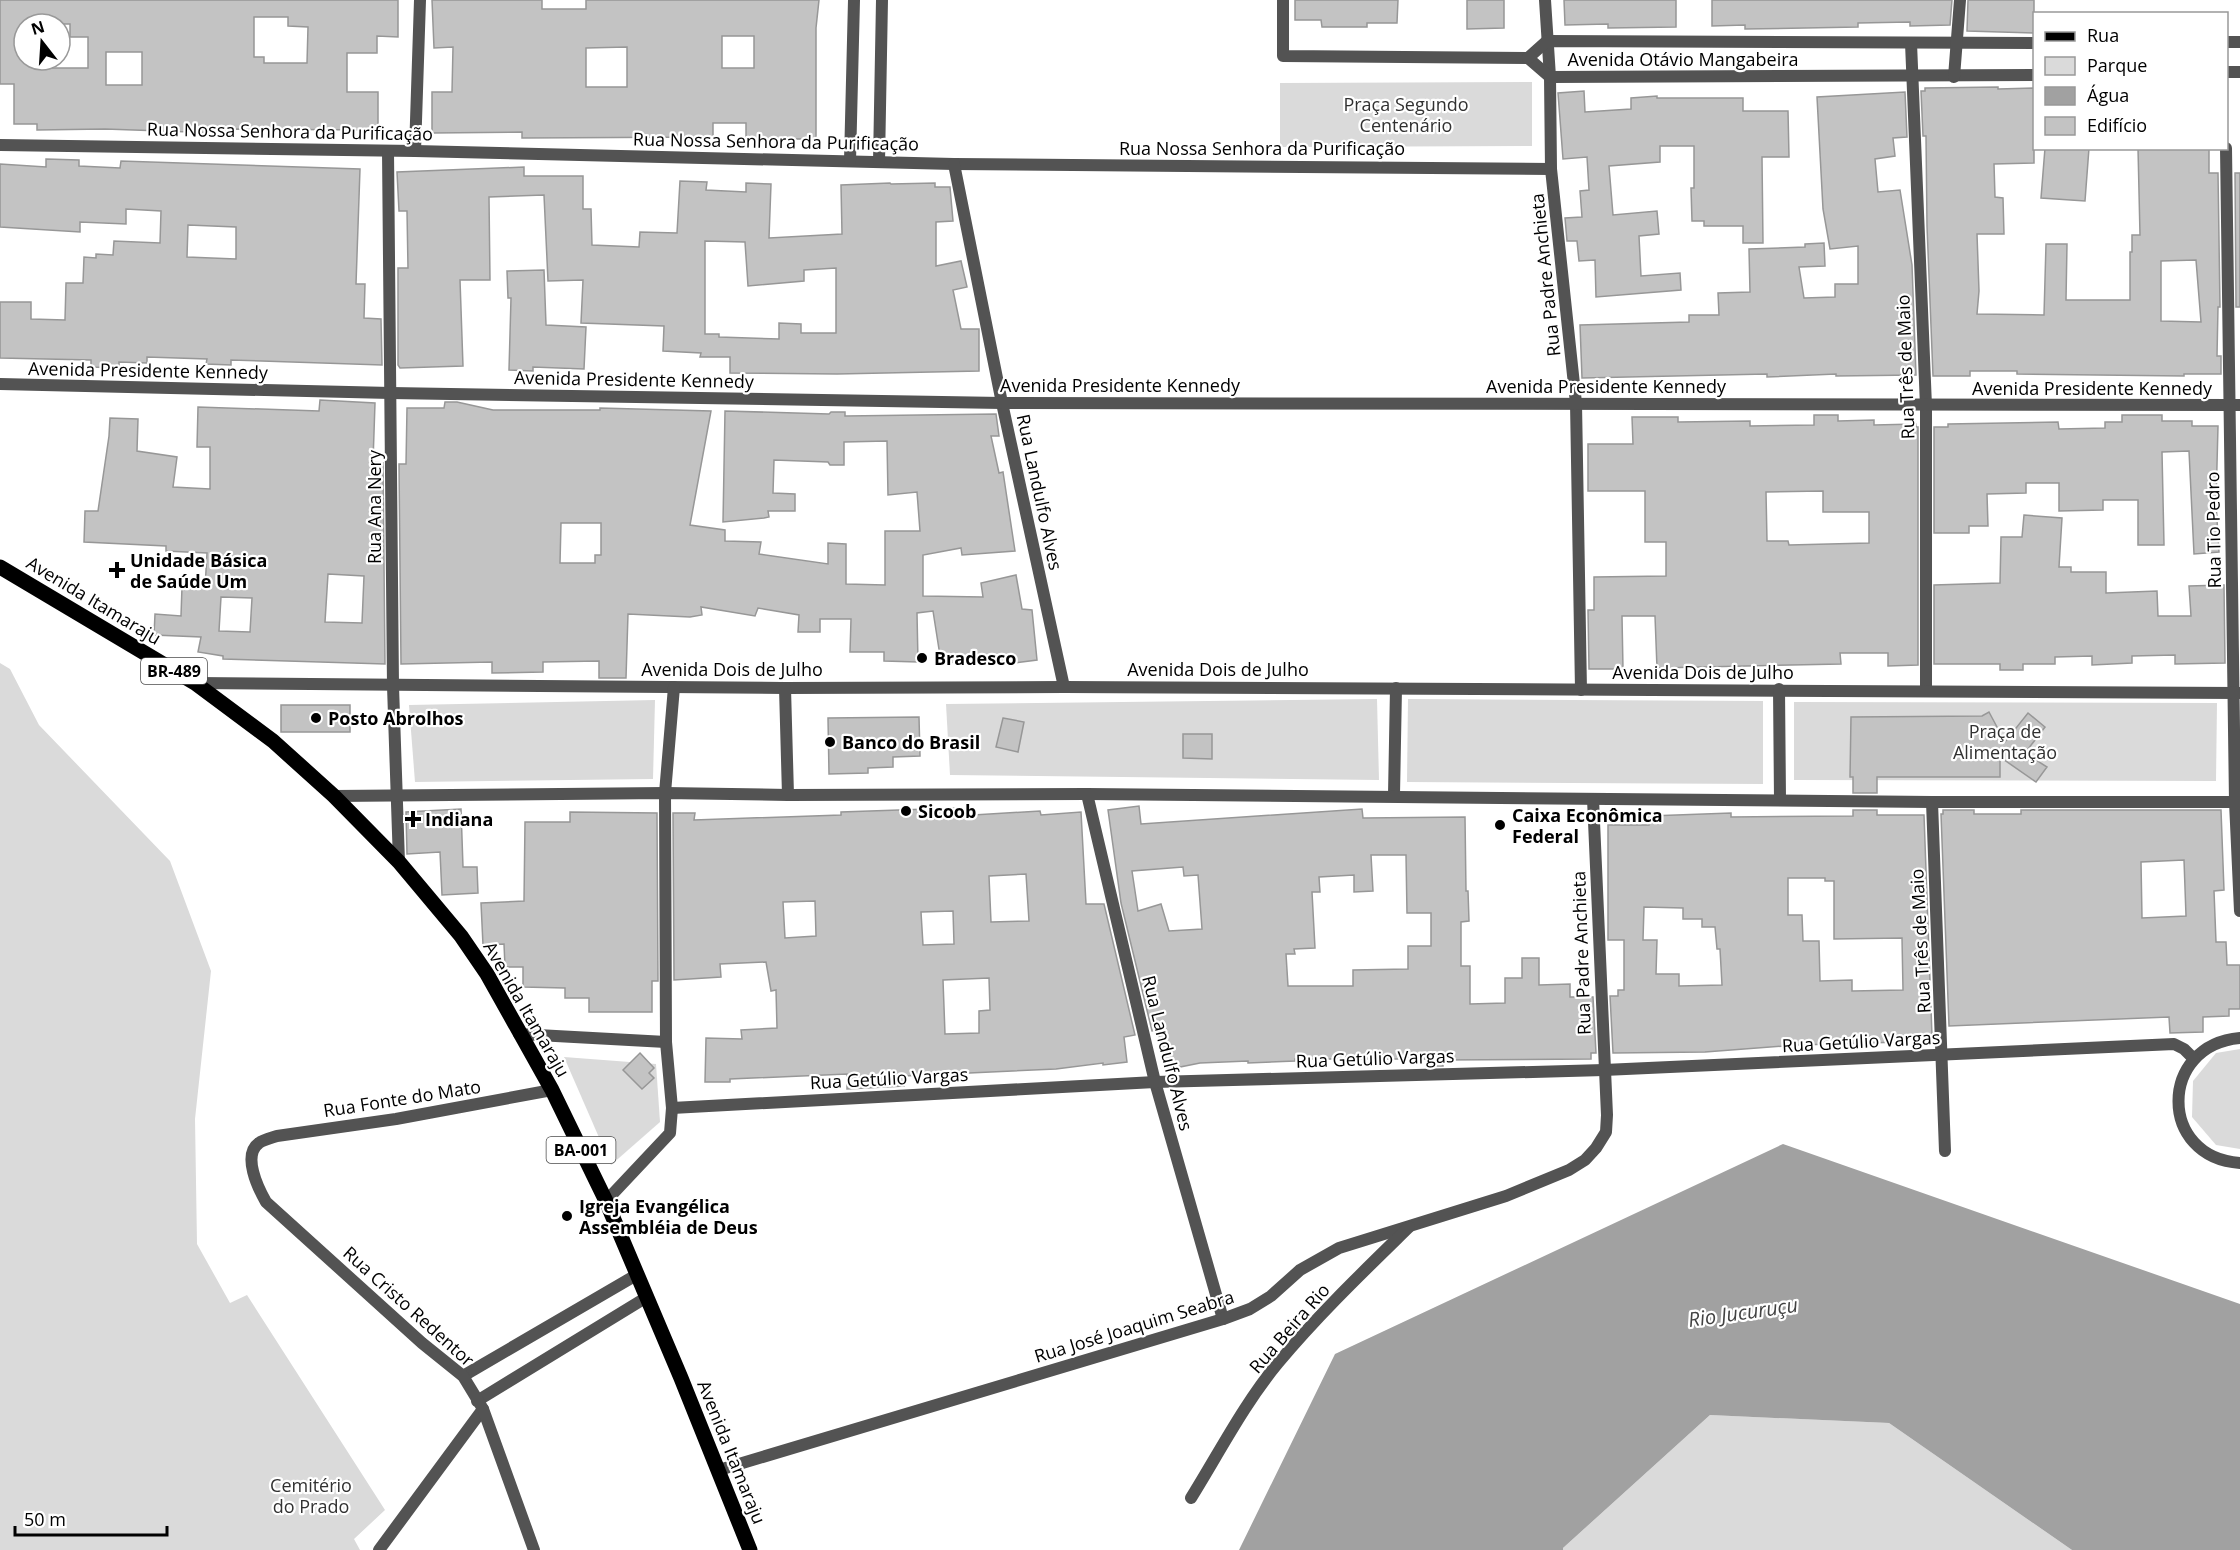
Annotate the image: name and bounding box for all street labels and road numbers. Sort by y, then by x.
street label: Avenida Otávio Mangabeira [1567,47,1799,71]
street label: Rua Nossa Senhora da Purificação [147,117,433,145]
street label: Rua Nossa Senhora da Purificação [633,127,919,155]
street label: Rua Nossa Senhora da Purificação [1119,136,1405,160]
street label: Rua Padre Anchieta [1524,192,1566,358]
street label: Rua Três de Maio [1890,294,1920,440]
street label: Avenida Presidente Kennedy [28,356,269,384]
street label: Avenida Presidente Kennedy [514,365,755,393]
street label: Avenida Presidente Kennedy [1000,373,1241,397]
street label: Avenida Presidente Kennedy [1486,374,1727,398]
street label: Avenida Presidente Kennedy [1972,376,2213,400]
street label: Rua Landulfo Alves [1012,412,1068,572]
street label: Rua Ana Nery [362,449,386,564]
street label: Rua Tio Pedro [2200,471,2226,589]
street label: Avenida Itamaraju [22,550,166,650]
street label: Avenida Dois de Julho [641,657,823,681]
street label: Avenida Dois de Julho [1127,657,1309,681]
road number: BR-489 [141,658,207,684]
street label: Avenida Dois de Julho [1612,660,1794,684]
street label: Rua Três de Maio [1904,868,1936,1014]
street label: Rua Padre Anchieta [1566,871,1596,1035]
street label: Avenida Itamaraju [478,937,576,1081]
street label: Rua Landulfo Alves [1137,973,1199,1133]
street label: Rua Getúlio Vargas [1781,1025,1941,1057]
street label: Rua Getúlio Vargas [1295,1043,1455,1073]
street label: Rua Getúlio Vargas [809,1062,969,1094]
street label: Rua Fonte do Mato [322,1074,482,1122]
road number: BA-001 [546,1137,616,1163]
street label: Rua Cristo Redentor [338,1241,480,1372]
street label: Rua Beira Rio [1243,1278,1335,1378]
street label: Rua José Joaquim Seabra [1031,1284,1237,1368]
street label: Avenida Itamaraju [692,1377,772,1527]

